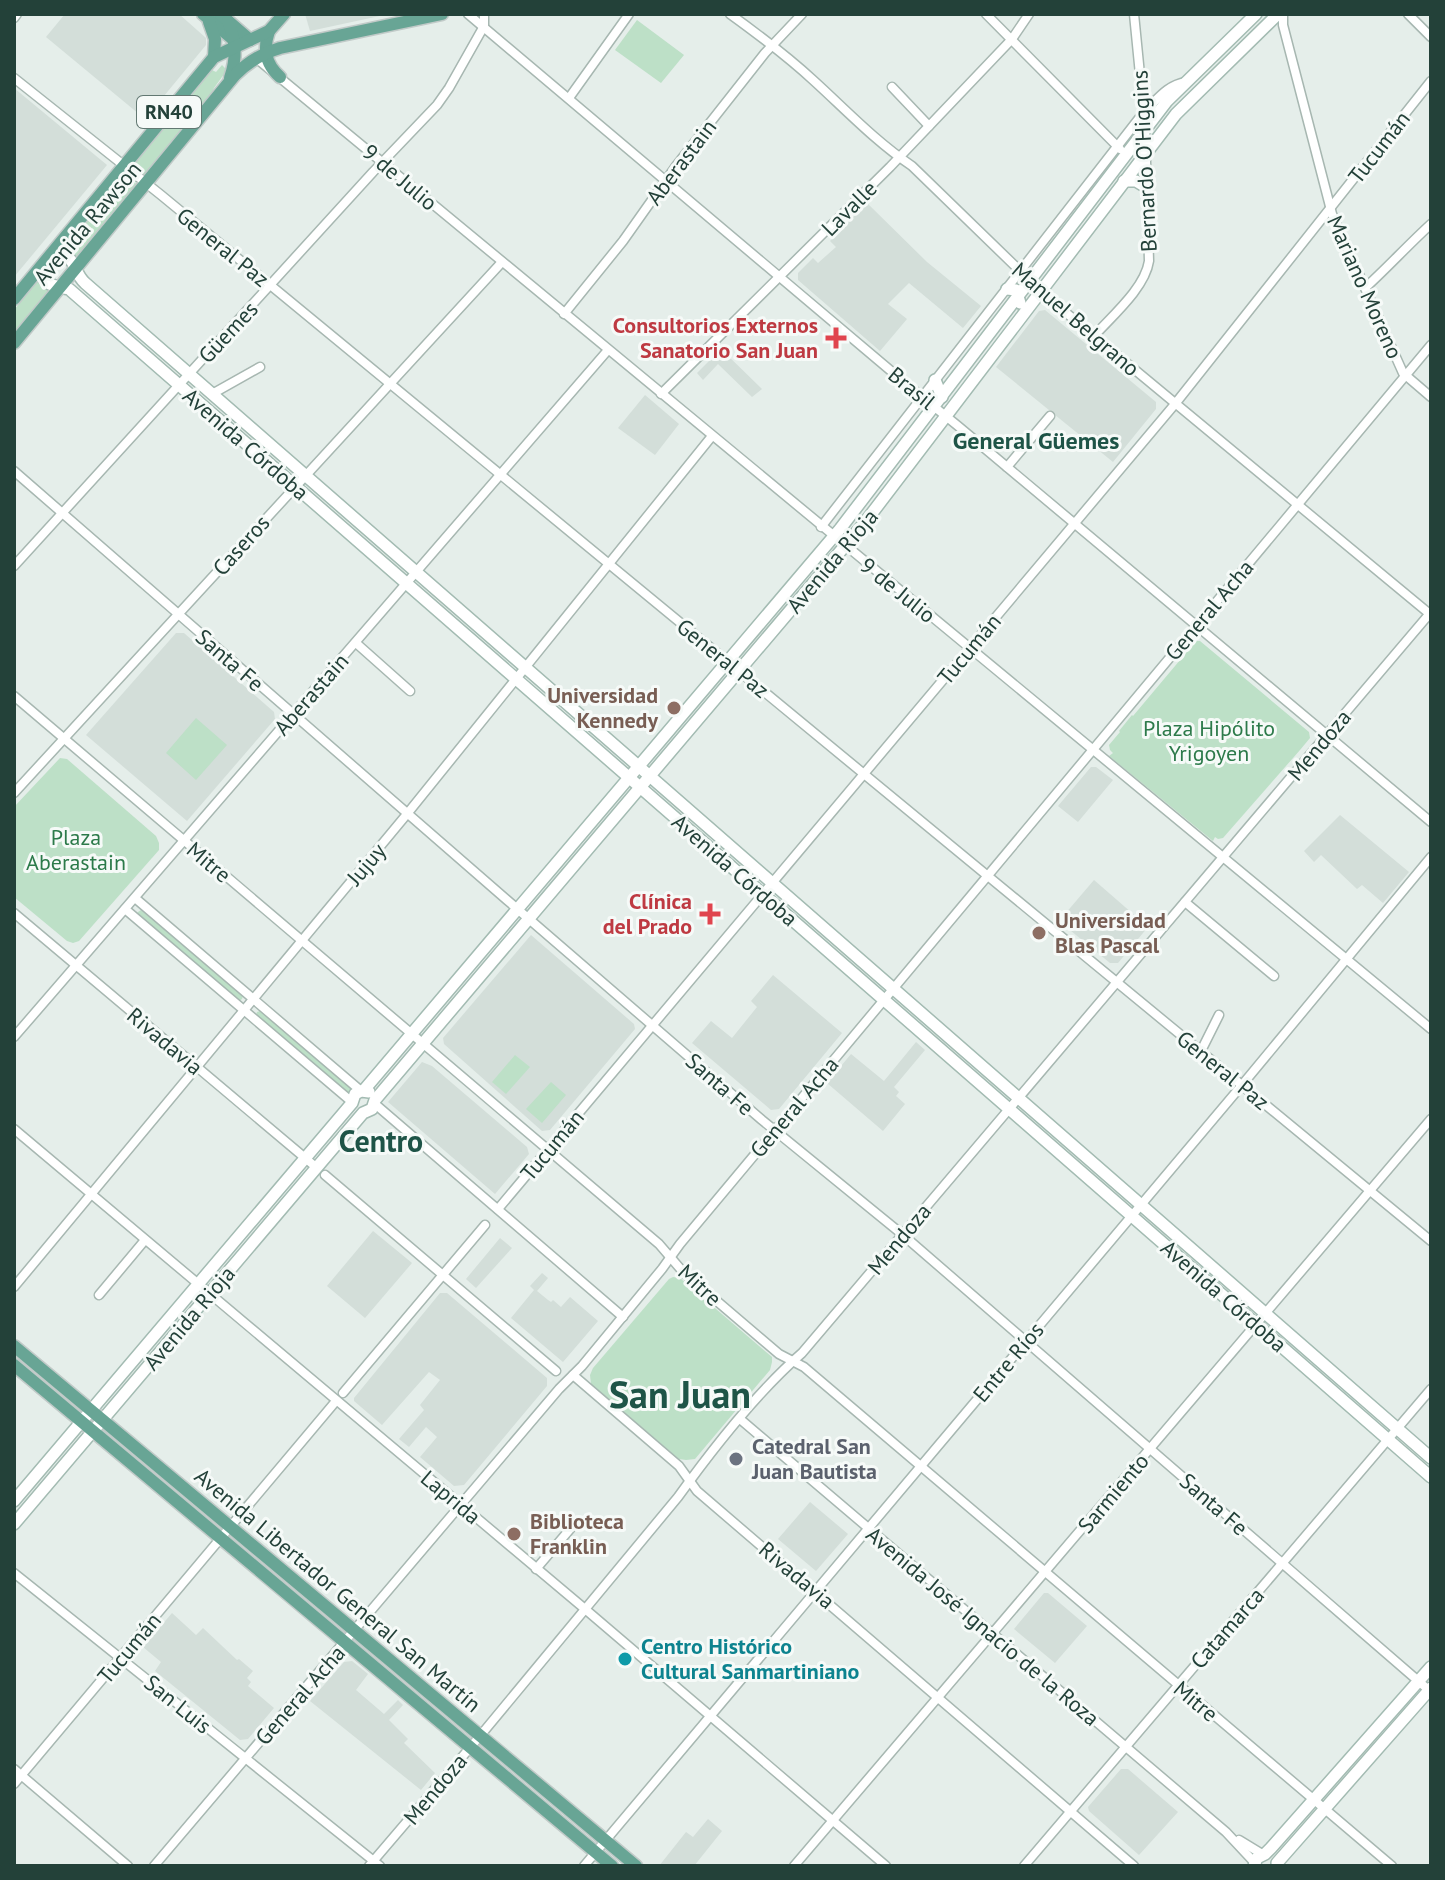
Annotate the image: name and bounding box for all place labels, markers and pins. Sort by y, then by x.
place label: Consultorios Externos Sanatorio San Juan [613,311,818,364]
marker: Consultorios Externos Sanatorio San Juan [825,327,847,349]
place label: Universidad Kennedy [547,681,658,734]
marker: Universidad Kennedy [665,699,683,717]
place label: Clínica del Prado [603,887,692,940]
marker: Clínica del Prado [699,903,721,925]
place label: Universidad Blas Pascal [1055,906,1166,959]
marker: Universidad Blas Pascal [1030,924,1048,942]
place label: Catedral San Juan Bautista [751,1432,877,1485]
marker: Catedral San Juan Bautista [727,1450,745,1468]
place label: Biblioteca Franklin [530,1507,624,1560]
marker: Biblioteca Franklin [505,1525,523,1543]
place label: Centro Histórico Cultural Sanmartiniano [641,1632,860,1685]
marker: Centro Histórico Cultural Sanmartiniano [616,1650,634,1668]

